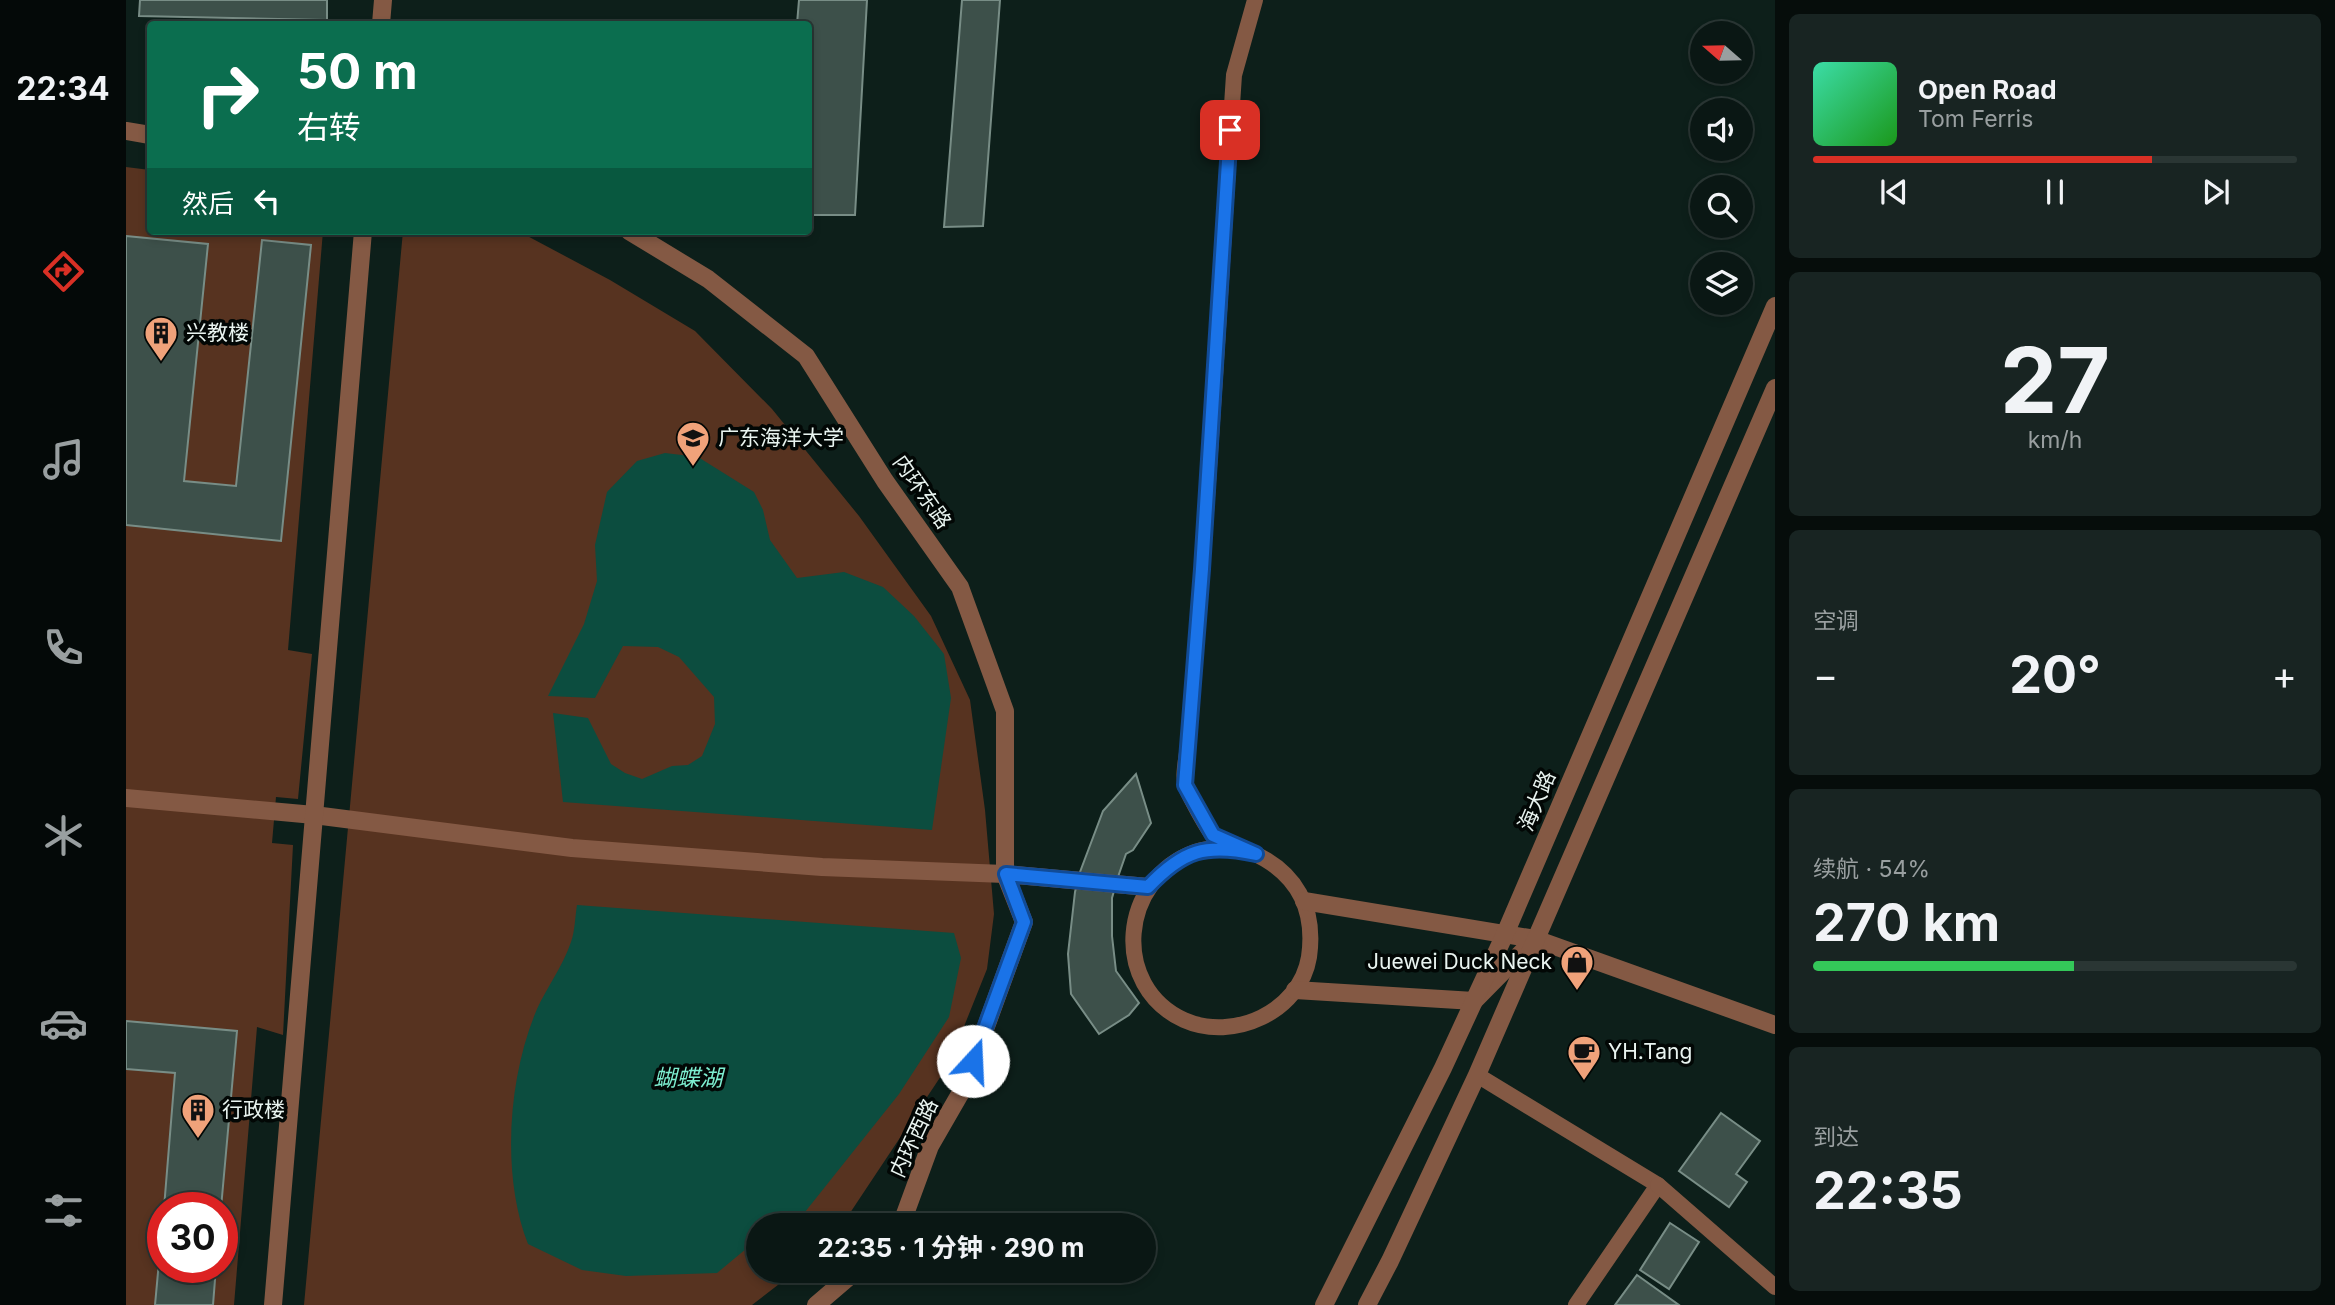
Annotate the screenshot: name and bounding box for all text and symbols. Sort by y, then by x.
north arrow [1690,21,1754,84]
map controls [1690,21,1753,315]
text: 50 m [297,42,418,101]
icon: right [182,49,273,140]
text: 22:34 [16,69,110,108]
text: Open Road [1918,74,2057,105]
button: sound [1690,98,1753,161]
pin [1200,100,1260,160]
text: Tom Ferris [1918,105,2033,133]
text: 右转 [297,108,361,147]
icon: arrive [1211,111,1249,149]
icon: previous [1875,173,1913,211]
icon: pause [2036,173,2074,211]
icon: next [2197,173,2235,211]
button: search [1690,175,1753,238]
icon: left [248,182,286,220]
text: 然后 [182,188,234,219]
icon: directions [39,247,88,296]
button: layers [1690,252,1753,315]
building icon: 兴教楼 [142,314,180,363]
place label: 兴教楼 [186,320,249,345]
text: 27 [2000,325,2110,435]
school or university icon: 广东海洋大学 [674,419,712,468]
place label: 广东海洋大学 [718,425,844,450]
text: km/h [2028,426,2082,454]
icon: music [39,435,88,484]
street label: 内环东路 [888,450,957,533]
text: 空调 [1813,607,1859,635]
icon: phone [39,623,88,672]
text: 20° [2009,643,2101,706]
text: − [1813,652,1838,698]
text: + [2272,652,2297,698]
street label: 海大路 [1513,767,1560,835]
icon: climate [39,811,88,860]
text: 续航 · 54% [1813,855,1930,883]
text: 270 km [1813,891,2000,954]
shop icon: Juewei Duck Neck [1558,943,1596,992]
place label: Juewei Duck Neck [1367,949,1552,974]
icon: car [39,999,88,1048]
position arrow [936,1024,1010,1098]
cafe icon: YH.Tang [1565,1033,1603,1082]
place label: YH.Tang [1608,1039,1692,1064]
water label: 蝴蝶湖 [654,1064,726,1092]
building icon: 行政楼 [179,1091,217,1140]
street label: 内环西路 [884,1094,943,1181]
place label: 行政楼 [222,1097,285,1122]
text: 到达 [1813,1123,1859,1151]
text: 22:35 [1813,1159,1963,1222]
icon: filters [39,1186,88,1235]
speed limit sign: 30 [147,1192,238,1283]
text: 22:35 · 1 分钟 · 290 m [818,1232,1084,1263]

